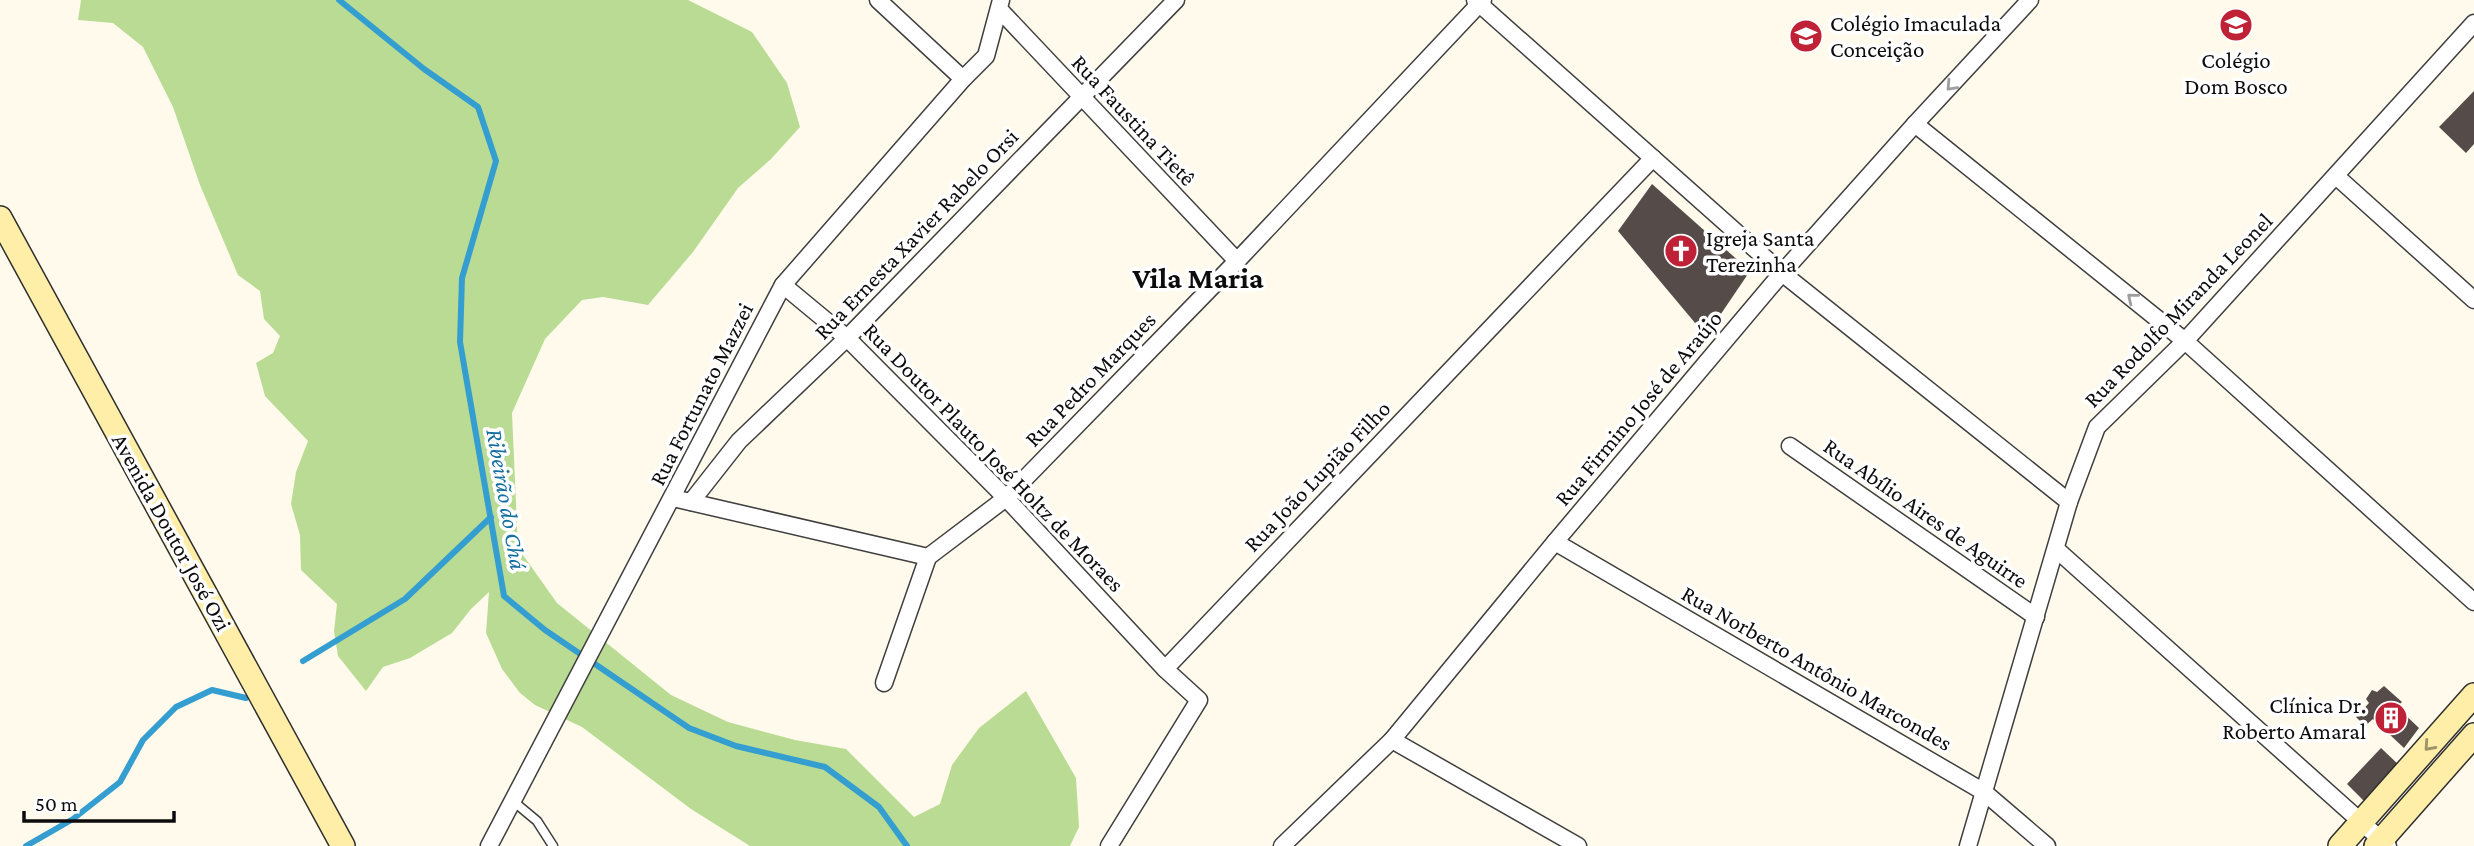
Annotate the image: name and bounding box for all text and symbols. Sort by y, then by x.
school or university icon: Colégio Dom Bosco [2217,6,2255,44]
place label: Colégio Imaculada Conceição [1830,10,2002,62]
school or university icon: Colégio Imaculada Conceição [1787,17,1825,55]
place label: Colégio Dom Bosco [2184,47,2288,99]
street label: Rua Faustina Tietê [1067,49,1201,191]
one-way arrow [1946,78,1959,91]
street label: Rua Ernesta Xavier Rabelo Orsi [809,123,1023,345]
street label: Rua Rodolfo Miranda Leonel [2078,208,2278,412]
place label: Igreja Santa Terezinha [1706,225,1815,277]
church icon: Igreja Santa Terezinha [1662,232,1700,270]
district label: Vila Maria [1131,261,1264,294]
one-way arrow [2127,294,2140,307]
street label: Rua Fortunato Mazzei [644,298,758,490]
street label: Rua Firmino José de Araújo [1549,305,1727,511]
street label: Rua Pedro Marques [1019,306,1161,452]
street label: Rua Doutor Plauto José Holtz de Moraes [858,317,1130,597]
street label: Rua João Lupião Filho [1238,395,1396,557]
water label: Ribeirão do Chá [481,426,533,572]
street label: Avenida Doutor José Ozi [107,429,237,635]
street label: Rua Abílio Aires de Aguirre [1819,433,2033,593]
street label: Rua Norberto Antônio Marcondes [1677,580,1957,756]
place label: Clínica Dr. Roberto Amaral [2222,692,2366,744]
building icon: Clínica Dr. Roberto Amaral [2372,699,2410,737]
one-way arrow [2424,738,2437,751]
scale bar [24,780,175,824]
text: 50 m [35,792,78,816]

